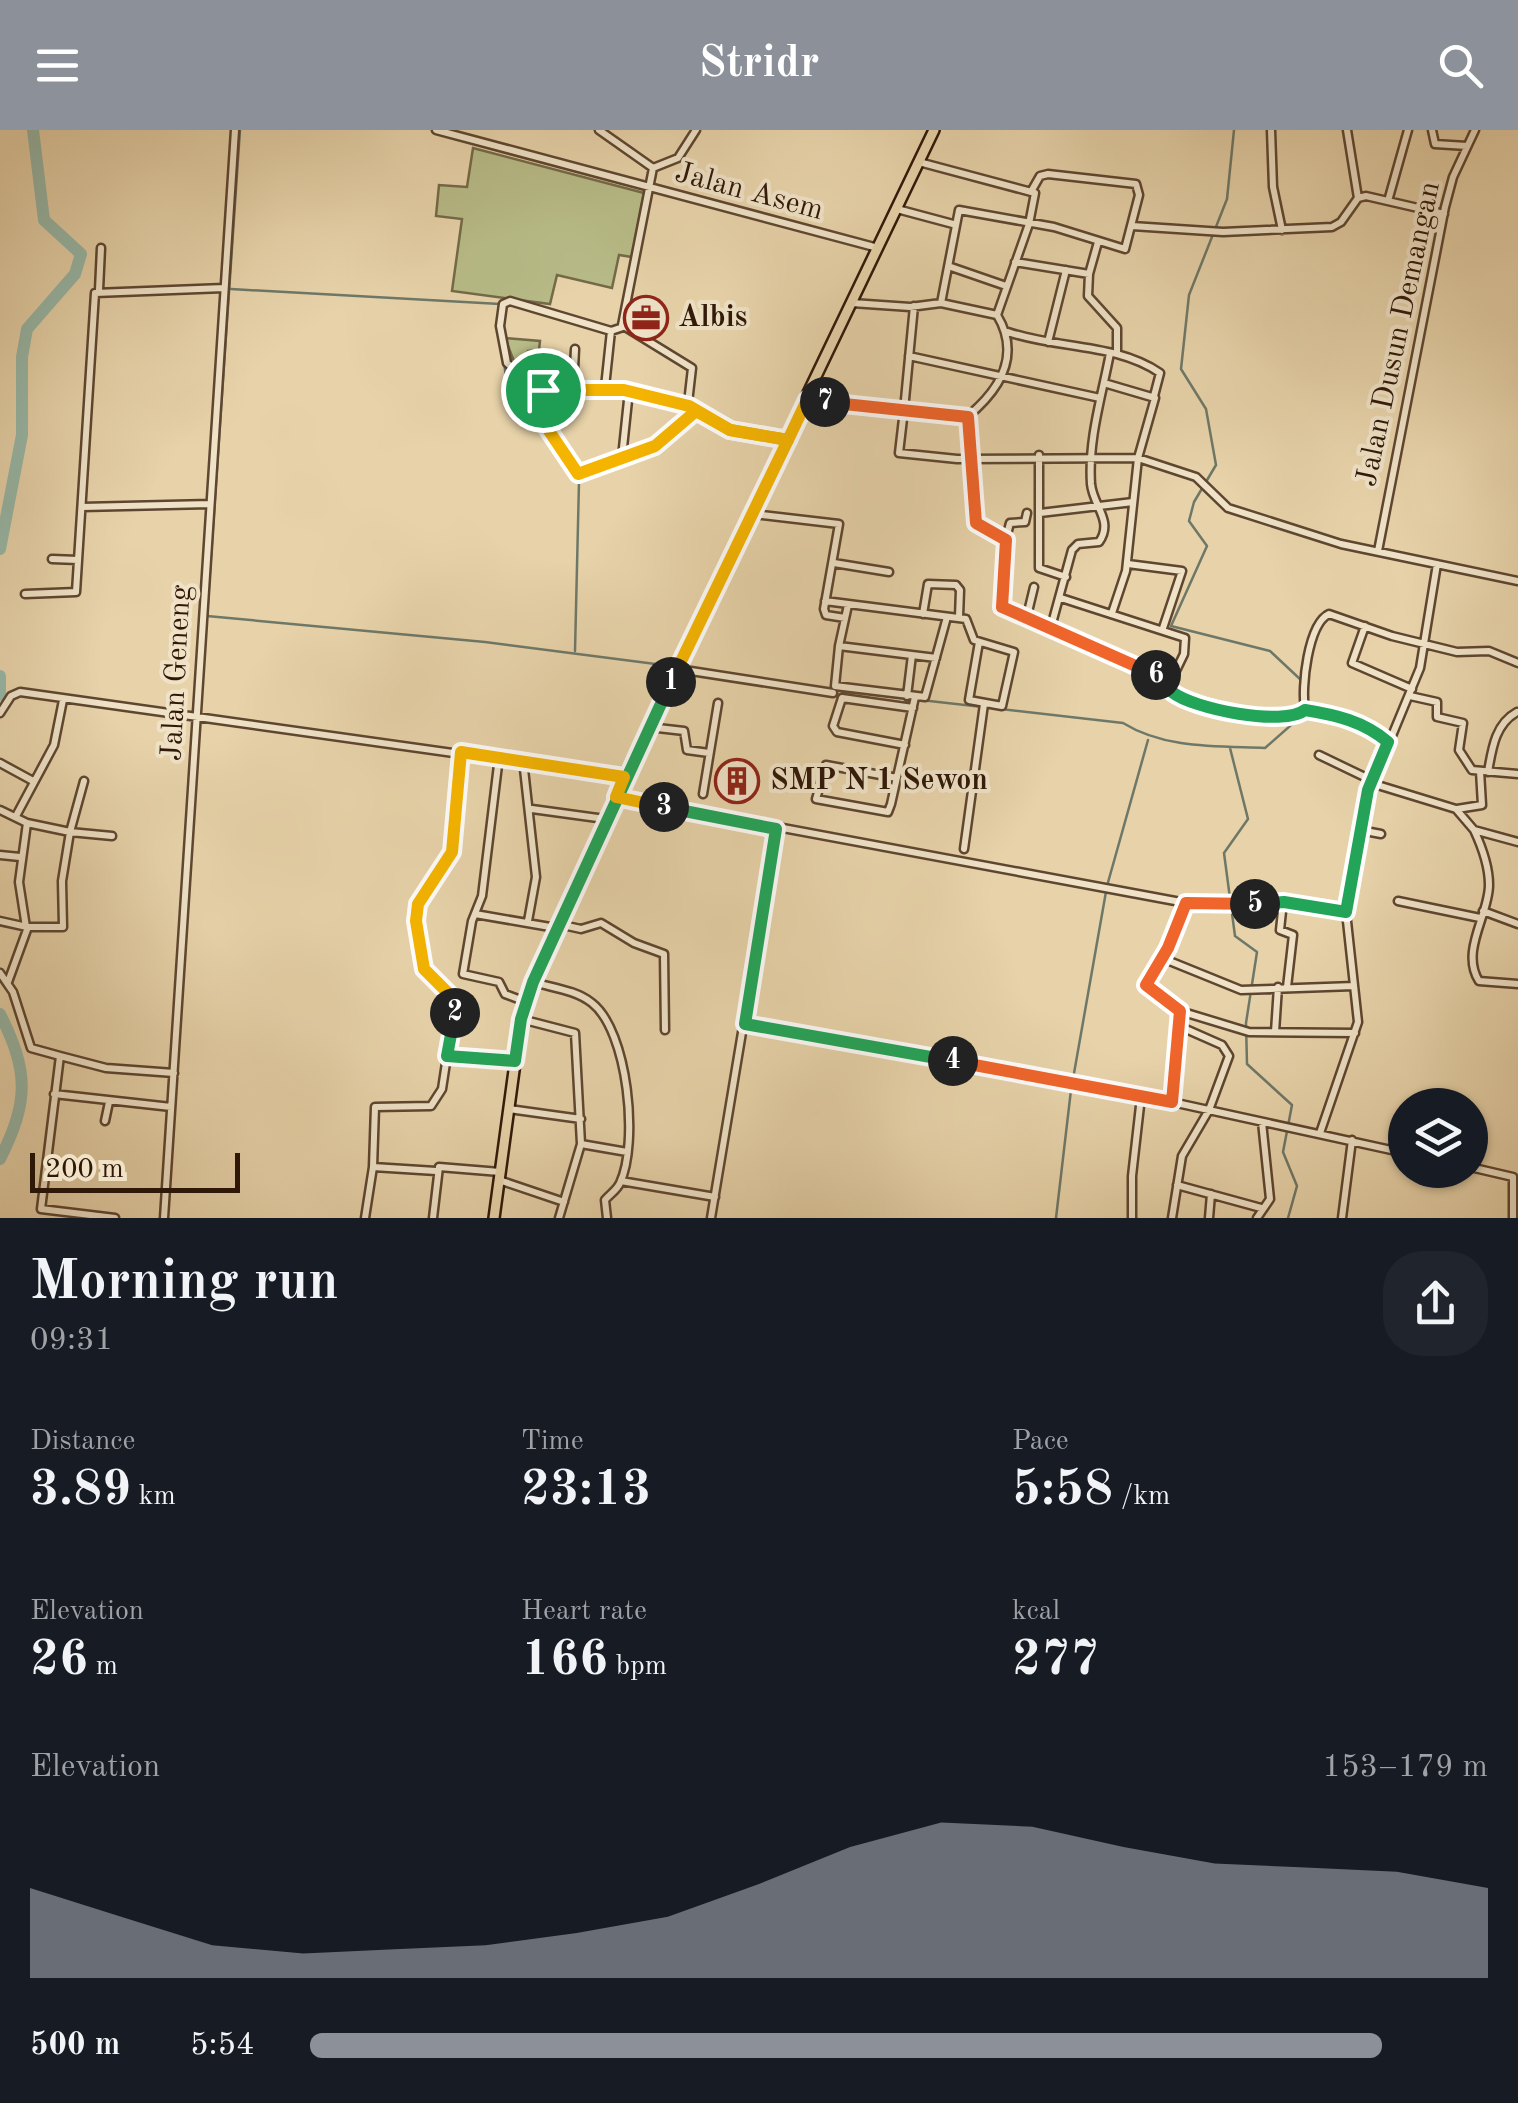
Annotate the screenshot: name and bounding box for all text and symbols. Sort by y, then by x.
icon: menu [30,38,85,93]
icon: search [1433,38,1488,93]
text: Stridr [699,42,819,87]
street label: Jalan Asem [672,158,826,226]
street label: Jalan Dusun Demangan [1352,179,1446,489]
office icon: Albis [623,295,669,341]
place label: Albis [678,303,747,333]
pin [501,348,586,433]
icon: arrive [516,363,571,418]
pin: 7 [800,377,850,427]
text: 7 [817,388,833,416]
street label: Jalan Geneng [157,584,197,762]
pin: 6 [1131,650,1181,700]
pin: 1 [646,657,696,707]
text: 6 [1148,661,1164,689]
text: 1 [663,668,679,696]
building icon: SMP N 1 Sewon [714,758,760,804]
place label: SMP N 1 Sewon [770,766,988,796]
pin: 3 [639,782,689,832]
text: 3 [656,793,672,821]
pin: 5 [1230,879,1280,929]
text: 5 [1247,890,1263,918]
pin: 2 [430,988,480,1038]
text: 2 [447,999,463,1027]
pin: 4 [928,1036,978,1086]
text: 4 [945,1047,961,1075]
map controls [1388,1088,1488,1188]
button: layers [1388,1088,1488,1188]
scale bar [30,1148,240,1192]
text: 200 m [45,1156,124,1184]
button: share [1383,1251,1488,1356]
text: Morning run [30,1256,339,1311]
text: 09:31 [30,1325,113,1357]
text: Distance [30,1428,135,1456]
text: Time [521,1428,584,1456]
text: Pace [1012,1428,1069,1456]
text: 3.89 [30,1466,131,1516]
text: 23:13 [521,1466,651,1516]
text: 5:58 [1012,1466,1113,1516]
text: km [131,1483,176,1511]
text: /km [1113,1483,1170,1511]
text: Elevation [30,1598,144,1626]
text: Heart rate [521,1598,647,1626]
text: kcal [1012,1598,1060,1626]
text: 26 [30,1636,88,1686]
text: 166 [521,1636,608,1686]
text: 277 [1012,1636,1099,1686]
text: m [88,1653,118,1681]
text: bpm [608,1653,667,1681]
text: Elevation [30,1752,160,1784]
text: 153–179 m [1322,1752,1488,1784]
text: 500 m [30,2030,120,2062]
text: 5:54 [190,2030,255,2062]

